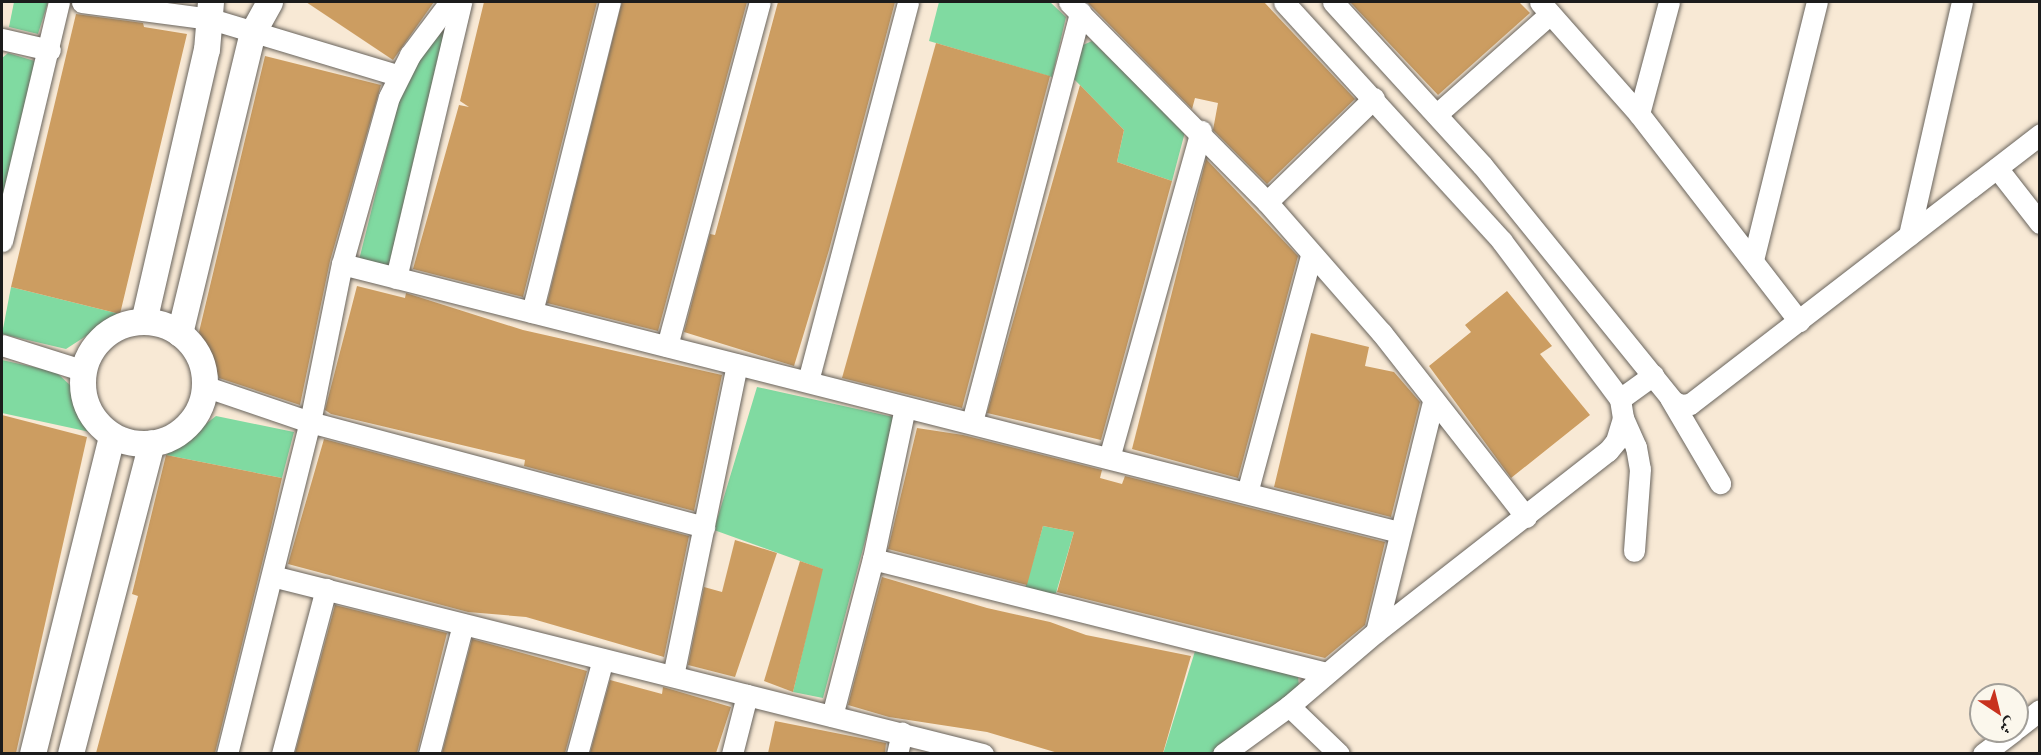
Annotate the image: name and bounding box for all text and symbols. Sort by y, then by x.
north arrow [1969,683,2029,743]
text: ش [1995,712,2022,740]

